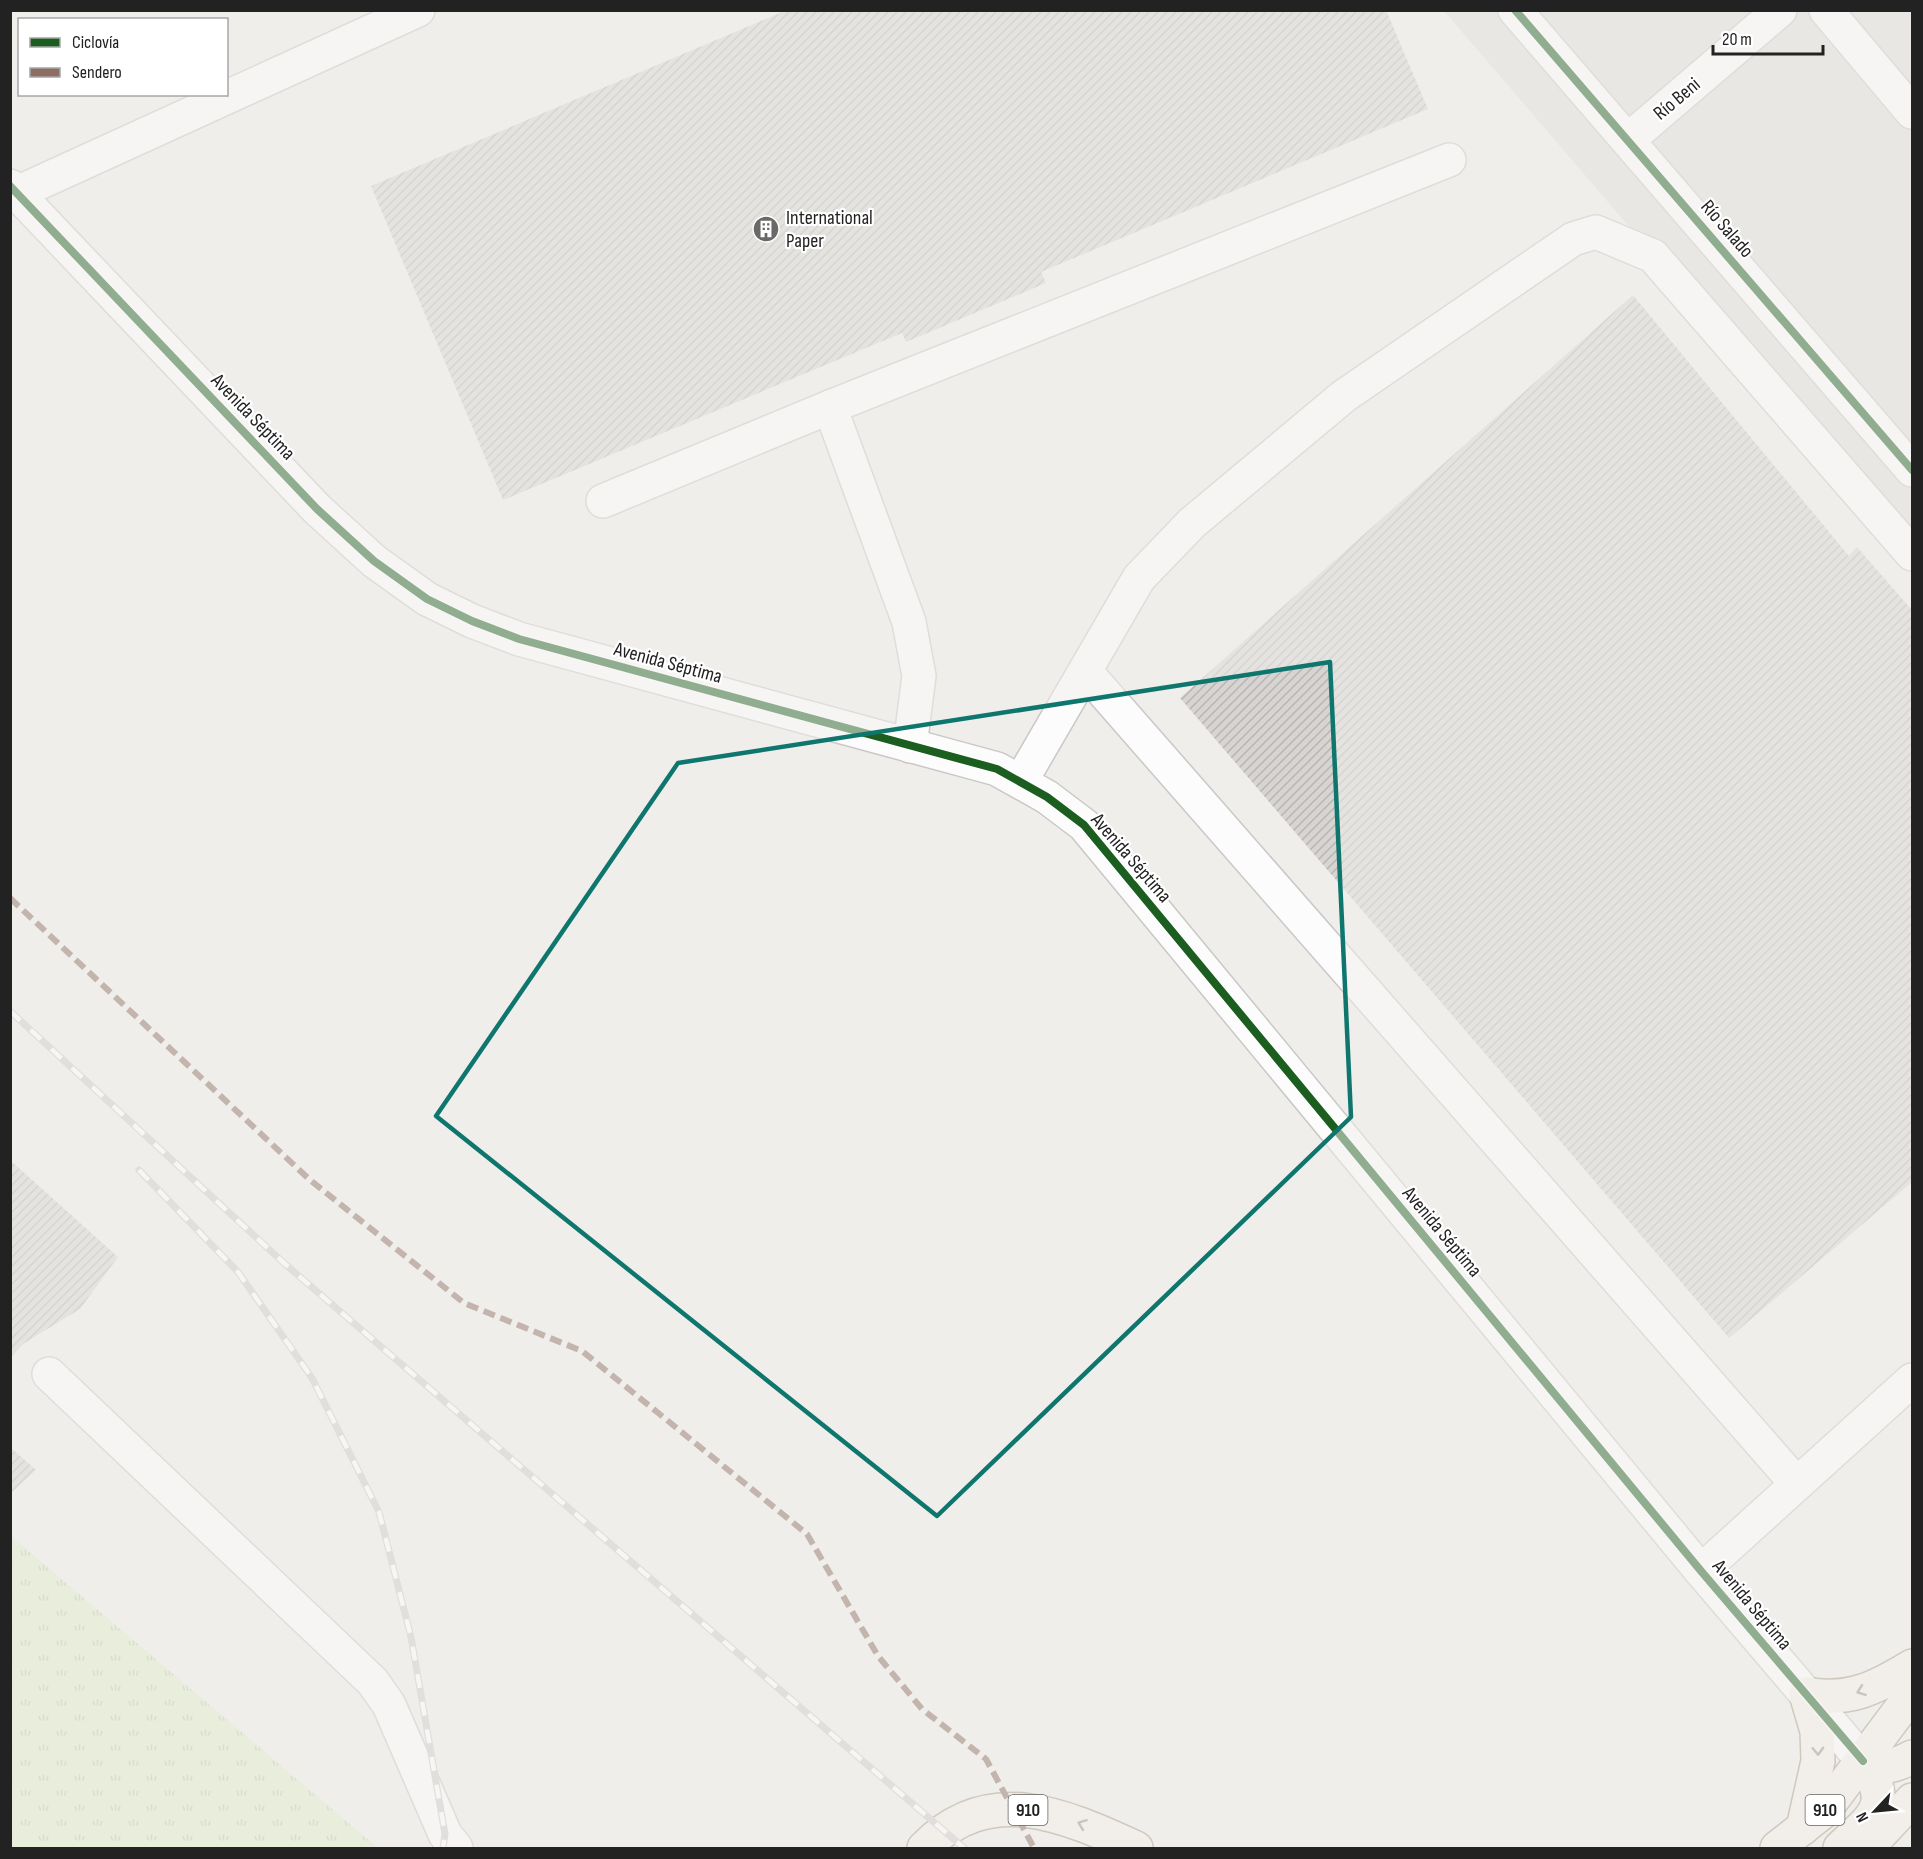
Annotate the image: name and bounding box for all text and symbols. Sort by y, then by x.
legend [18,18,228,96]
scale bar [1713,18,1822,56]
text: 20 m [1722,29,1752,50]
text: Ciclovía [72,32,119,53]
text: Sendero [72,62,122,83]
street label: Río Beni [1649,73,1705,125]
street label: Río Salado [1695,195,1759,263]
place label: International Paper [786,206,873,253]
building icon: International Paper [751,214,781,244]
street label: Avenida Séptima [205,368,300,465]
street label: Avenida Séptima [610,637,725,689]
street label: Avenida Séptima [1085,808,1176,908]
street label: Avenida Séptima [1397,1181,1487,1282]
street label: Avenida Séptima [1707,1554,1797,1655]
one-way arrow [1856,1684,1867,1696]
one-way arrow [1811,1746,1824,1755]
north arrow [1845,1781,1905,1841]
road number: 910 [1008,1795,1048,1825]
road number: 910 [1806,1795,1844,1825]
text: N [1852,1809,1873,1825]
one-way arrow [1078,1819,1088,1832]

